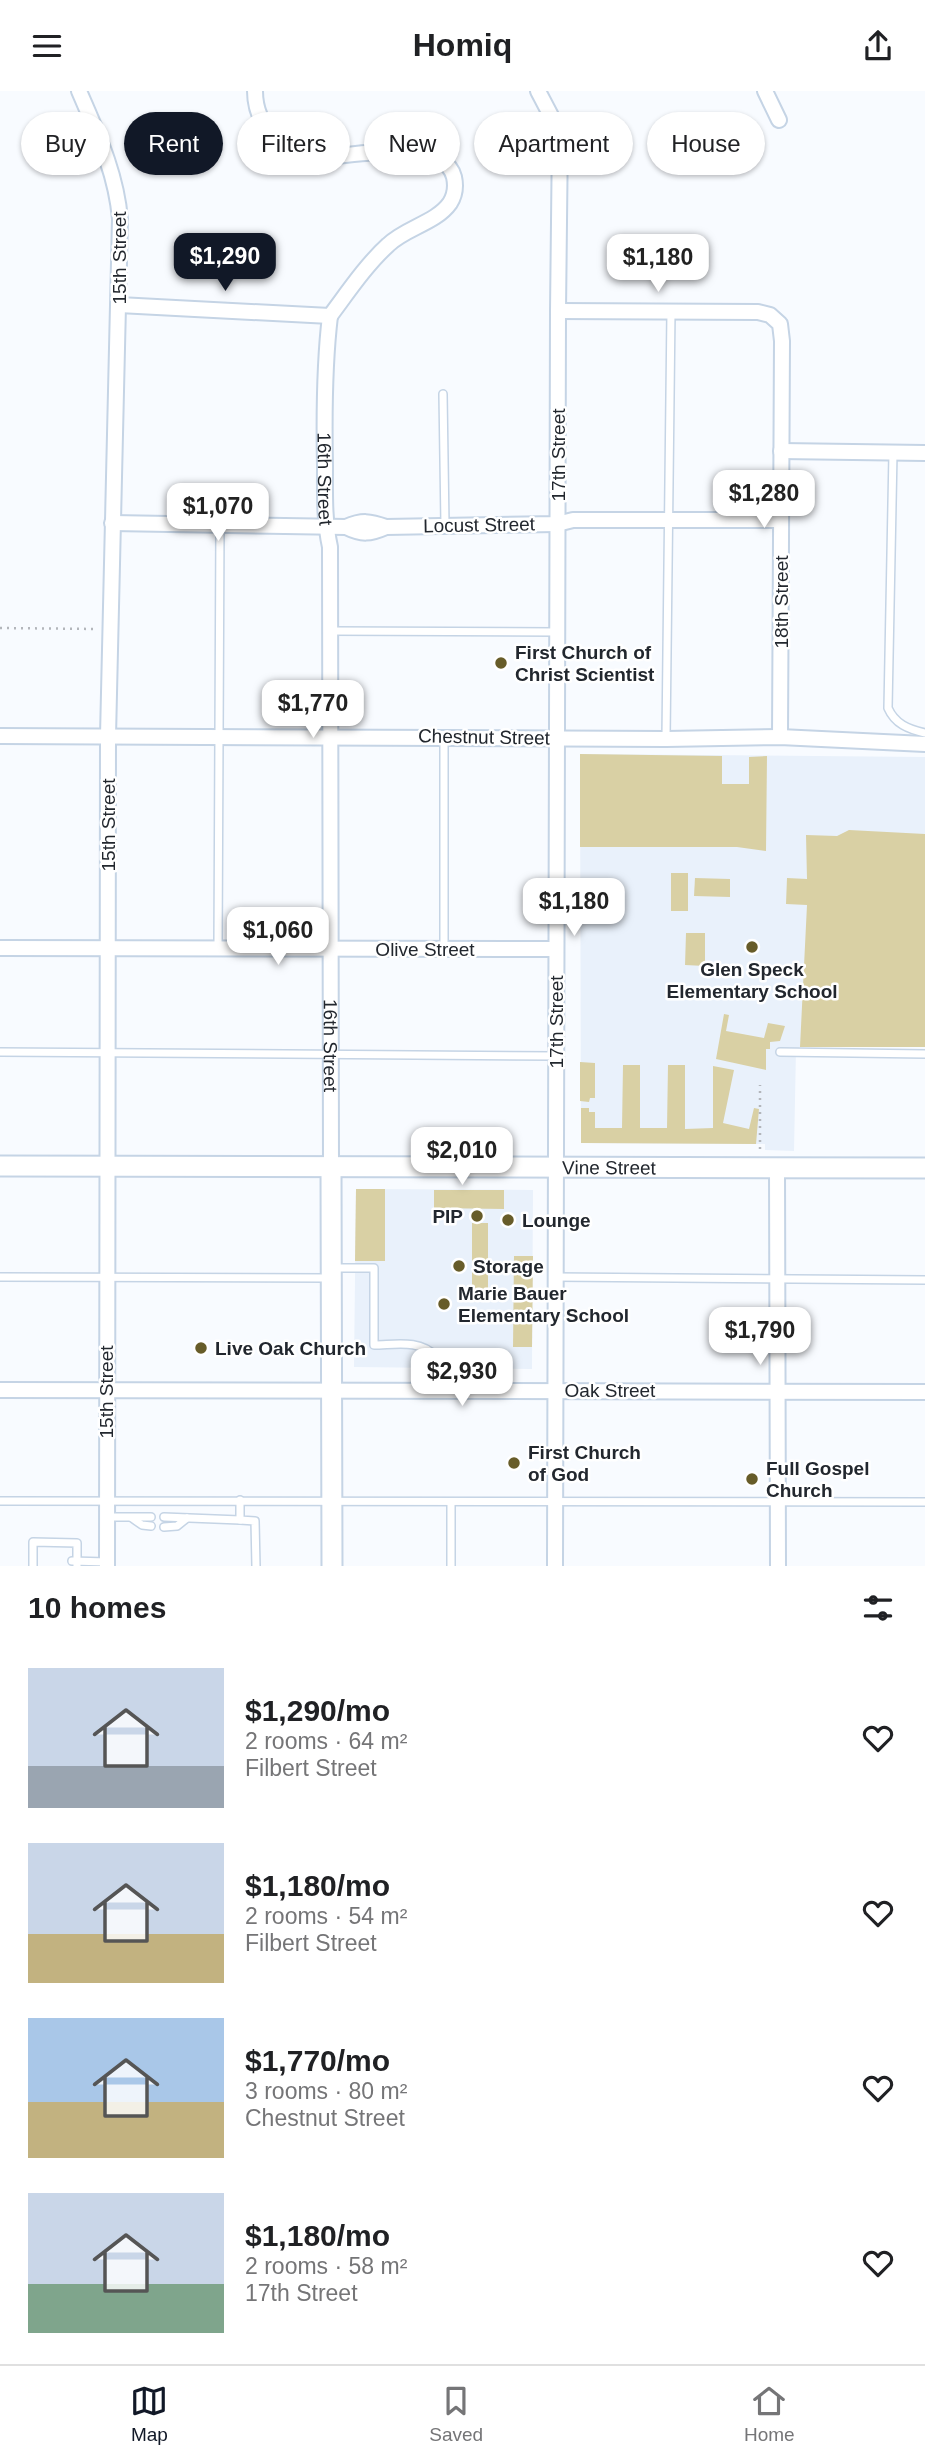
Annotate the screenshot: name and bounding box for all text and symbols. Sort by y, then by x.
icon: menu [28,27,66,65]
text: Homiq [413,27,512,63]
icon: share [859,27,897,65]
chip: Buy [21,112,110,175]
chip: Rent [124,112,223,175]
chip: Filters [237,112,350,175]
chip: New [364,112,460,175]
chip: Apartment [474,112,633,175]
chip: House [647,112,765,175]
street label: 15th Street [109,211,130,304]
pin: $1,290 [168,233,282,293]
pin: $1,180 [601,235,715,294]
text: $1,290 [190,243,260,269]
text: $1,180 [623,244,693,270]
street label: 17th Street [548,408,569,501]
street label: 16th Street [314,432,337,527]
pin: $1,280 [707,471,821,530]
text: $1,280 [729,480,799,506]
pin: $1,070 [161,483,275,543]
text: $1,070 [183,493,253,519]
street label: Locust Street [423,514,536,536]
street label: 18th Street [771,555,792,648]
place label: First Church of Christ Scientist [515,642,655,685]
marker: First Church of Christ Scientist [493,655,509,671]
pin: $1,770 [256,681,370,740]
text: $1,770 [278,690,348,716]
street label: Chestnut Street [418,725,551,749]
street label: 15th Street [98,778,119,871]
pin: $1,180 [517,879,631,938]
text: $1,180 [539,888,609,914]
pin: $1,060 [221,907,335,967]
text: $1,060 [243,917,313,943]
street label: Olive Street [375,939,475,960]
marker: Glen Speck Elementary School [744,939,760,955]
place label: Glen Speck Elementary School [666,959,838,1002]
street label: 17th Street [546,975,567,1068]
street label: 16th Street [320,999,341,1093]
pin: $2,010 [405,1127,519,1187]
text: $2,010 [427,1137,497,1163]
street label: Vine Street [562,1157,657,1178]
place label: PIP [432,1206,463,1227]
marker: PIP [469,1208,485,1224]
place label: Lounge [522,1210,591,1231]
marker: Lounge [500,1212,516,1228]
place label: Storage [473,1256,544,1277]
marker: Storage [451,1258,467,1274]
place label: Marie Bauer Elementary School [458,1283,629,1326]
marker: Marie Bauer Elementary School [436,1296,452,1312]
pin: $1,790 [703,1307,817,1367]
text: $1,790 [725,1317,795,1343]
place label: Live Oak Church [215,1338,366,1359]
marker: Live Oak Church [193,1340,209,1356]
street label: 15th Street [96,1345,117,1438]
pin: $2,930 [405,1349,519,1408]
text: $2,930 [427,1358,497,1384]
street label: Oak Street [565,1380,656,1401]
place label: First Church of God [528,1442,641,1485]
marker: First Church of God [506,1455,522,1471]
place label: Full Gospel Church [766,1458,869,1501]
marker: Full Gospel Church [744,1471,760,1487]
icon: filters [859,1589,897,1627]
text: 10 homes [28,1591,166,1624]
text: $1,290/mo [245,1694,390,1727]
icon: home [84,1696,168,1780]
icon: heart [859,1719,897,1757]
text: 2 rooms · 64 m² [245,1728,407,1754]
text: Filbert Street [245,1755,377,1781]
text: $1,180/mo [245,1869,390,1902]
icon: home [84,1871,168,1955]
icon: heart [859,1894,897,1932]
text: 2 rooms · 54 m² [245,1903,407,1929]
text: Filbert Street [245,1930,377,1956]
text: $1,770/mo [245,2044,390,2077]
icon: home [84,2046,168,2130]
icon: heart [859,2069,897,2107]
text: 3 rooms · 80 m² [245,2078,407,2104]
text: Chestnut Street [245,2105,405,2131]
text: $1,180/mo [245,2219,390,2252]
icon: home [84,2221,168,2305]
icon: heart [859,2244,897,2282]
text: 2 rooms · 58 m² [245,2253,407,2279]
text: 17th Street [245,2280,358,2306]
tab: Map [130,2382,168,2446]
tab: Saved [429,2382,483,2446]
tab: Home [744,2382,795,2446]

